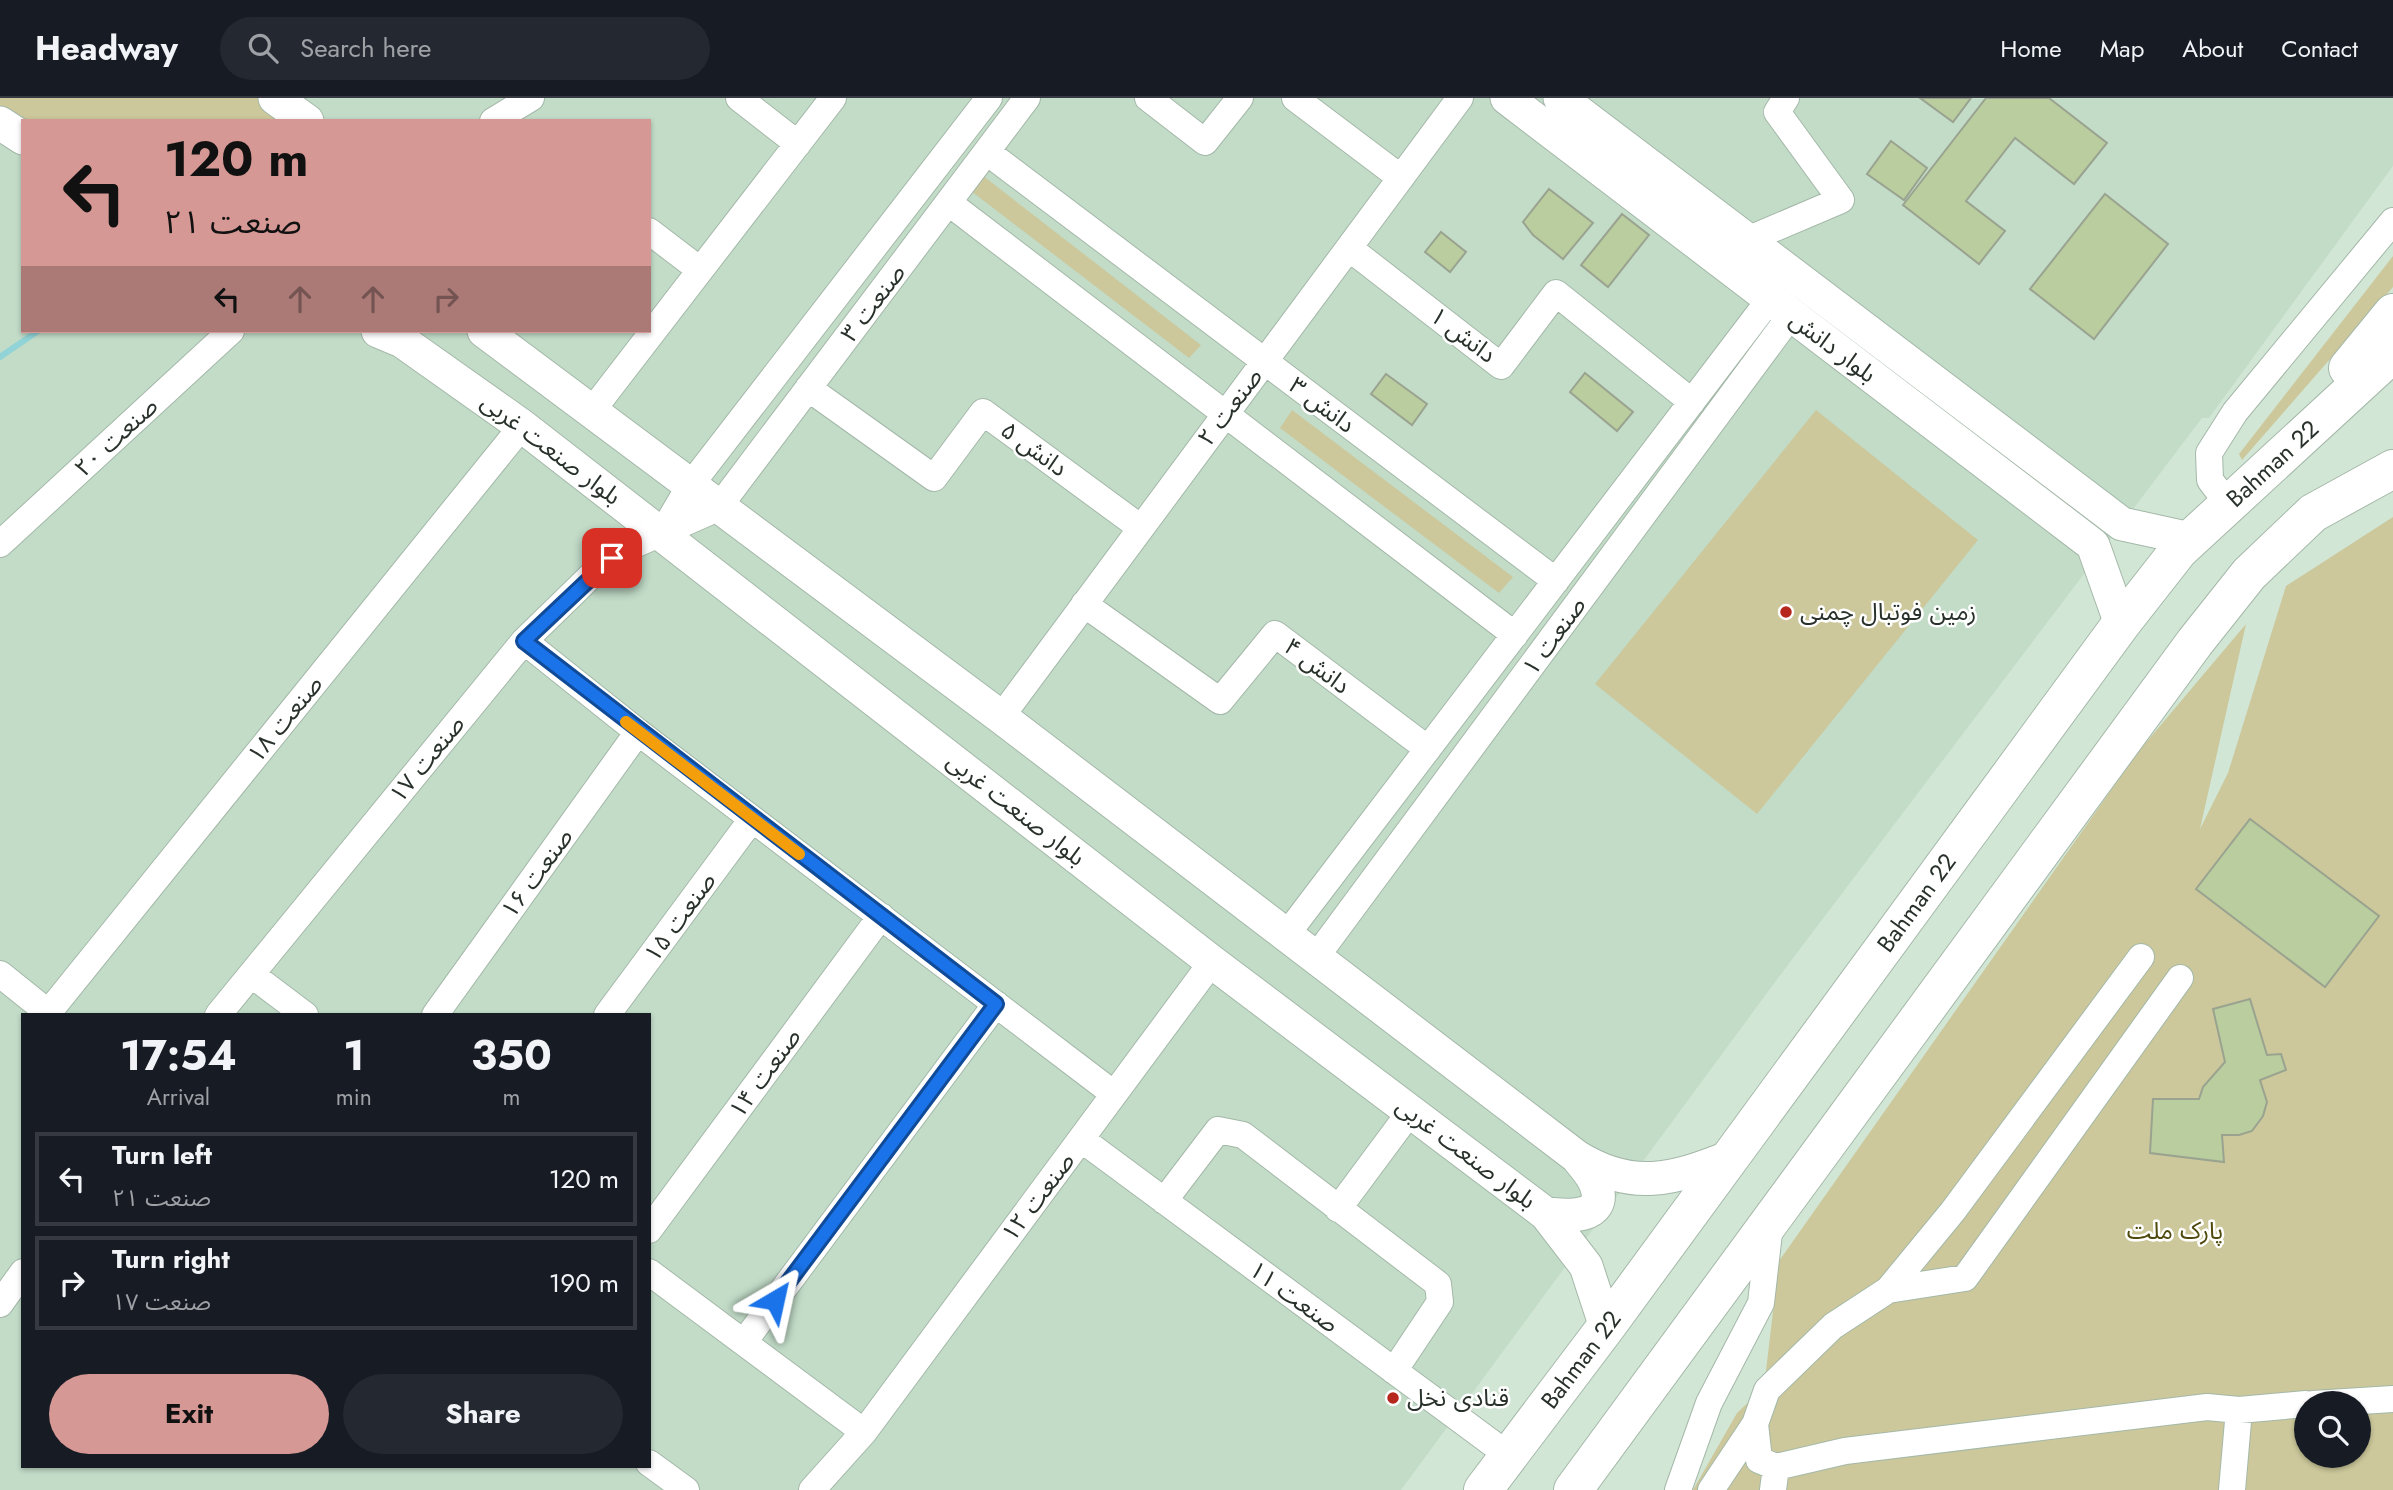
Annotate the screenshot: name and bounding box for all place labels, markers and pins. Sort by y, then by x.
pin [582,528,642,588]
place label: زمین فوتبال چمنی [1800,594,1976,629]
marker: زمین فوتبال چمنی [1778,604,1794,620]
place label: قنادی نخل [1407,1380,1509,1415]
marker: قنادی نخل [1385,1390,1401,1406]

